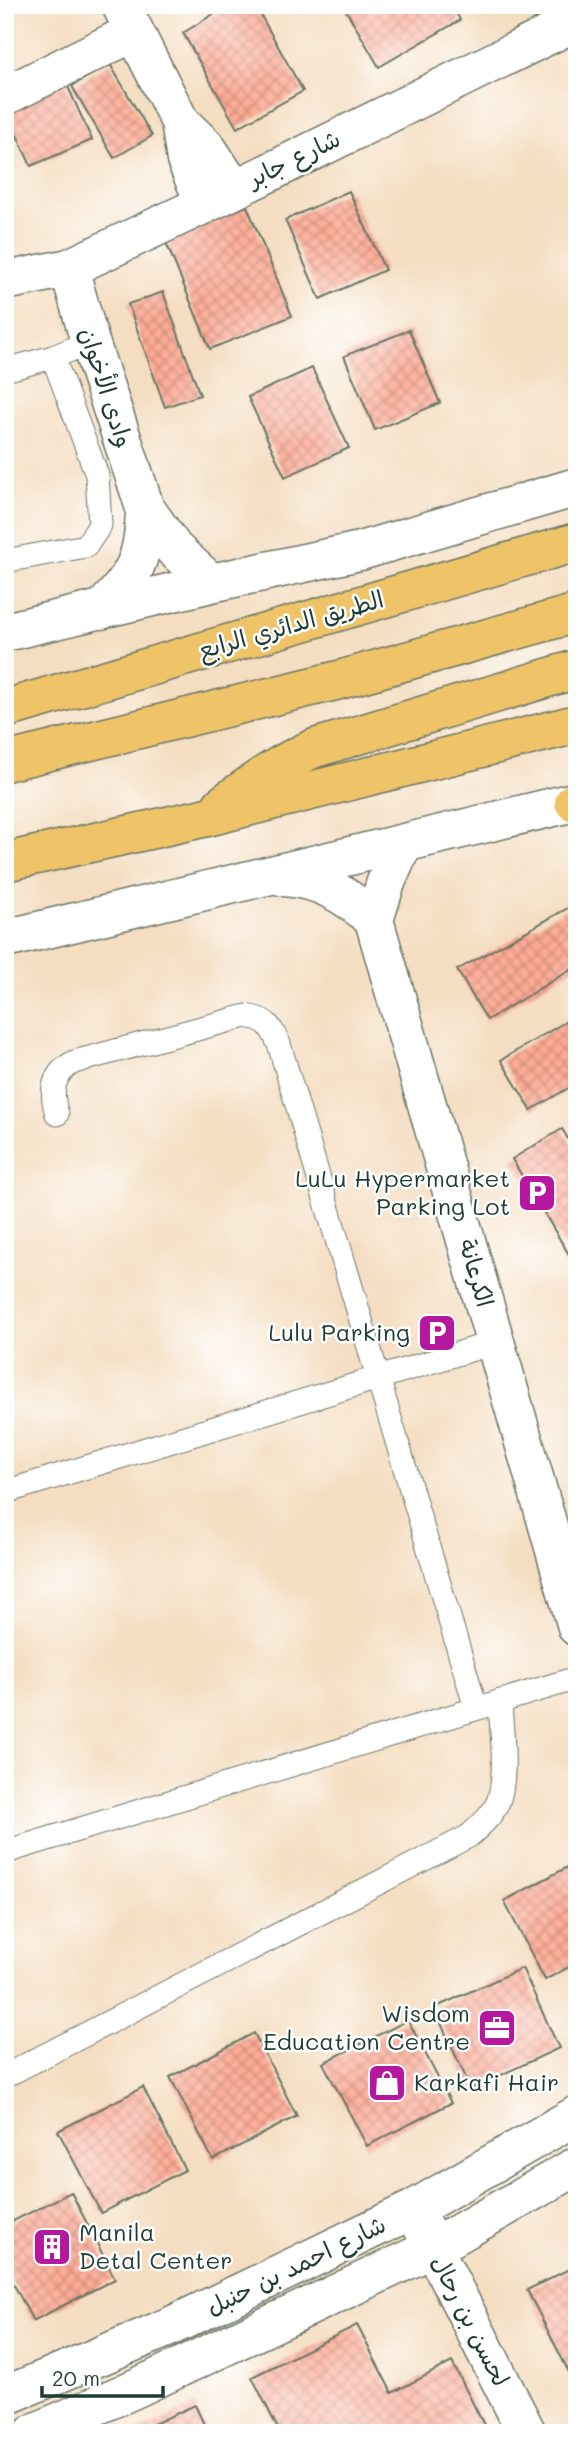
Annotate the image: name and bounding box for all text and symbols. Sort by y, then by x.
street label: شارع جابر [240,122,346,197]
street label: وادى الأخوان [72,323,142,452]
street label: الطريق الدائري الرابع [194,582,388,668]
place label: LuLu Hypermarket Parking Lot [295,1162,510,1221]
parking icon: LuLu Hypermarket Parking Lot [516,1172,558,1214]
street label: الكرعانة [453,1235,502,1310]
parking icon: Lulu Parking [416,1312,458,1354]
place label: Lulu Parking [268,1316,410,1347]
place label: Wisdom Education Centre [263,1997,470,2056]
office icon: Wisdom Education Centre [476,2007,518,2049]
shop icon: Karkafi Hair [366,2062,408,2104]
place label: Karkafi Hair [414,2066,559,2097]
street label: شارع احمد بن حنبل [200,2208,392,2324]
place label: Manila Detal Center [79,2216,232,2275]
building icon: Manila Detal Center [31,2226,73,2268]
street label: لحسن بن رحال [425,2250,518,2391]
scale bar [42,2354,163,2398]
text: 20 m [52,2364,100,2391]

